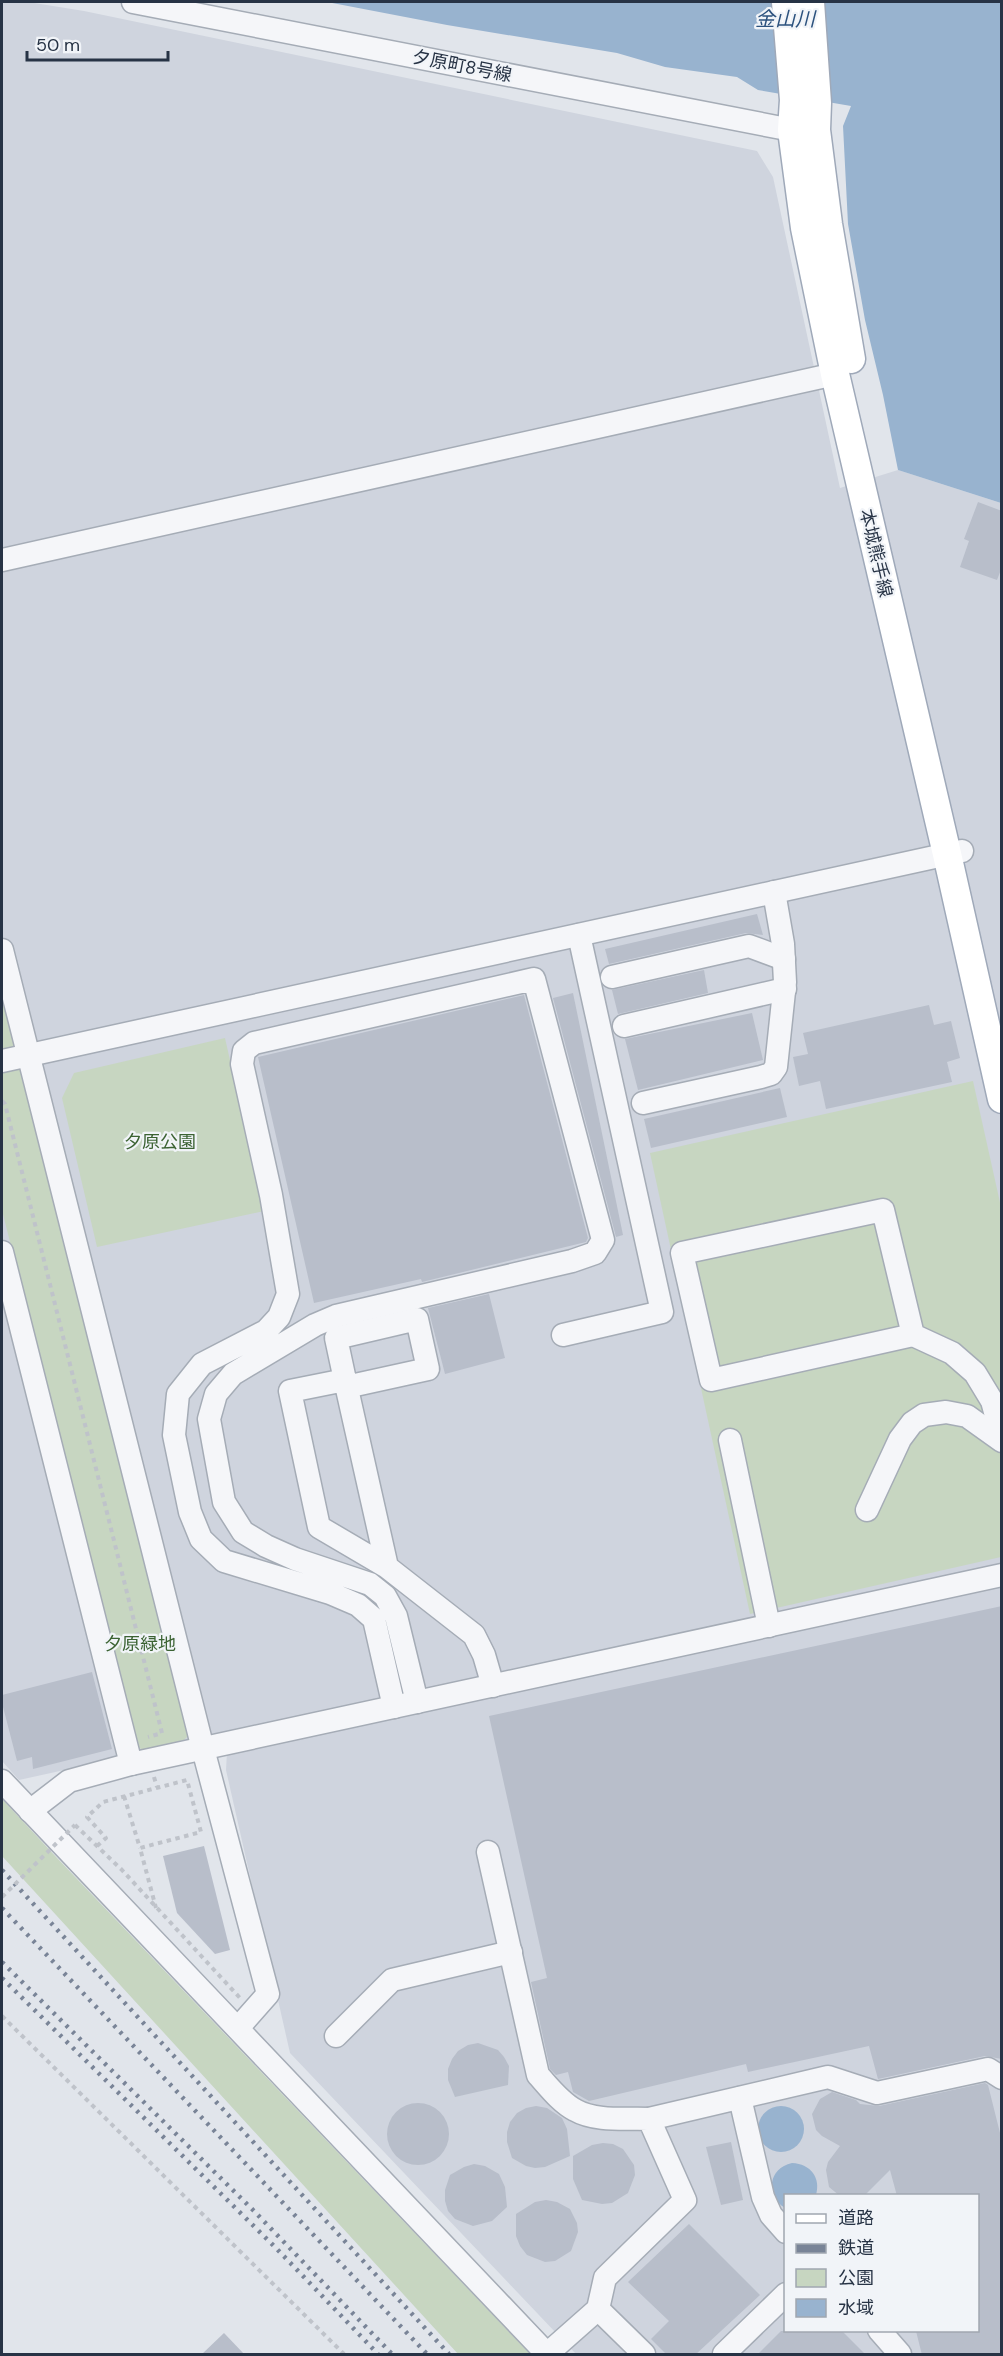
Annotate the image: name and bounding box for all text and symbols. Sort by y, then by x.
water label: 金山川 [755,6,817,32]
scale bar [27,24,168,62]
text: 50 m [36,33,80,57]
street label: 夕原町8号線 [410,45,514,87]
street label: 本城熊手線 [854,506,898,600]
park label: 夕原公園 [124,1130,196,1154]
park label: 夕原緑地 [104,1632,176,1656]
legend [784,2194,979,2332]
text: 道路 [838,2206,874,2230]
text: 鉄道 [838,2236,874,2260]
text: 公園 [838,2266,874,2290]
text: 水域 [838,2296,874,2320]

